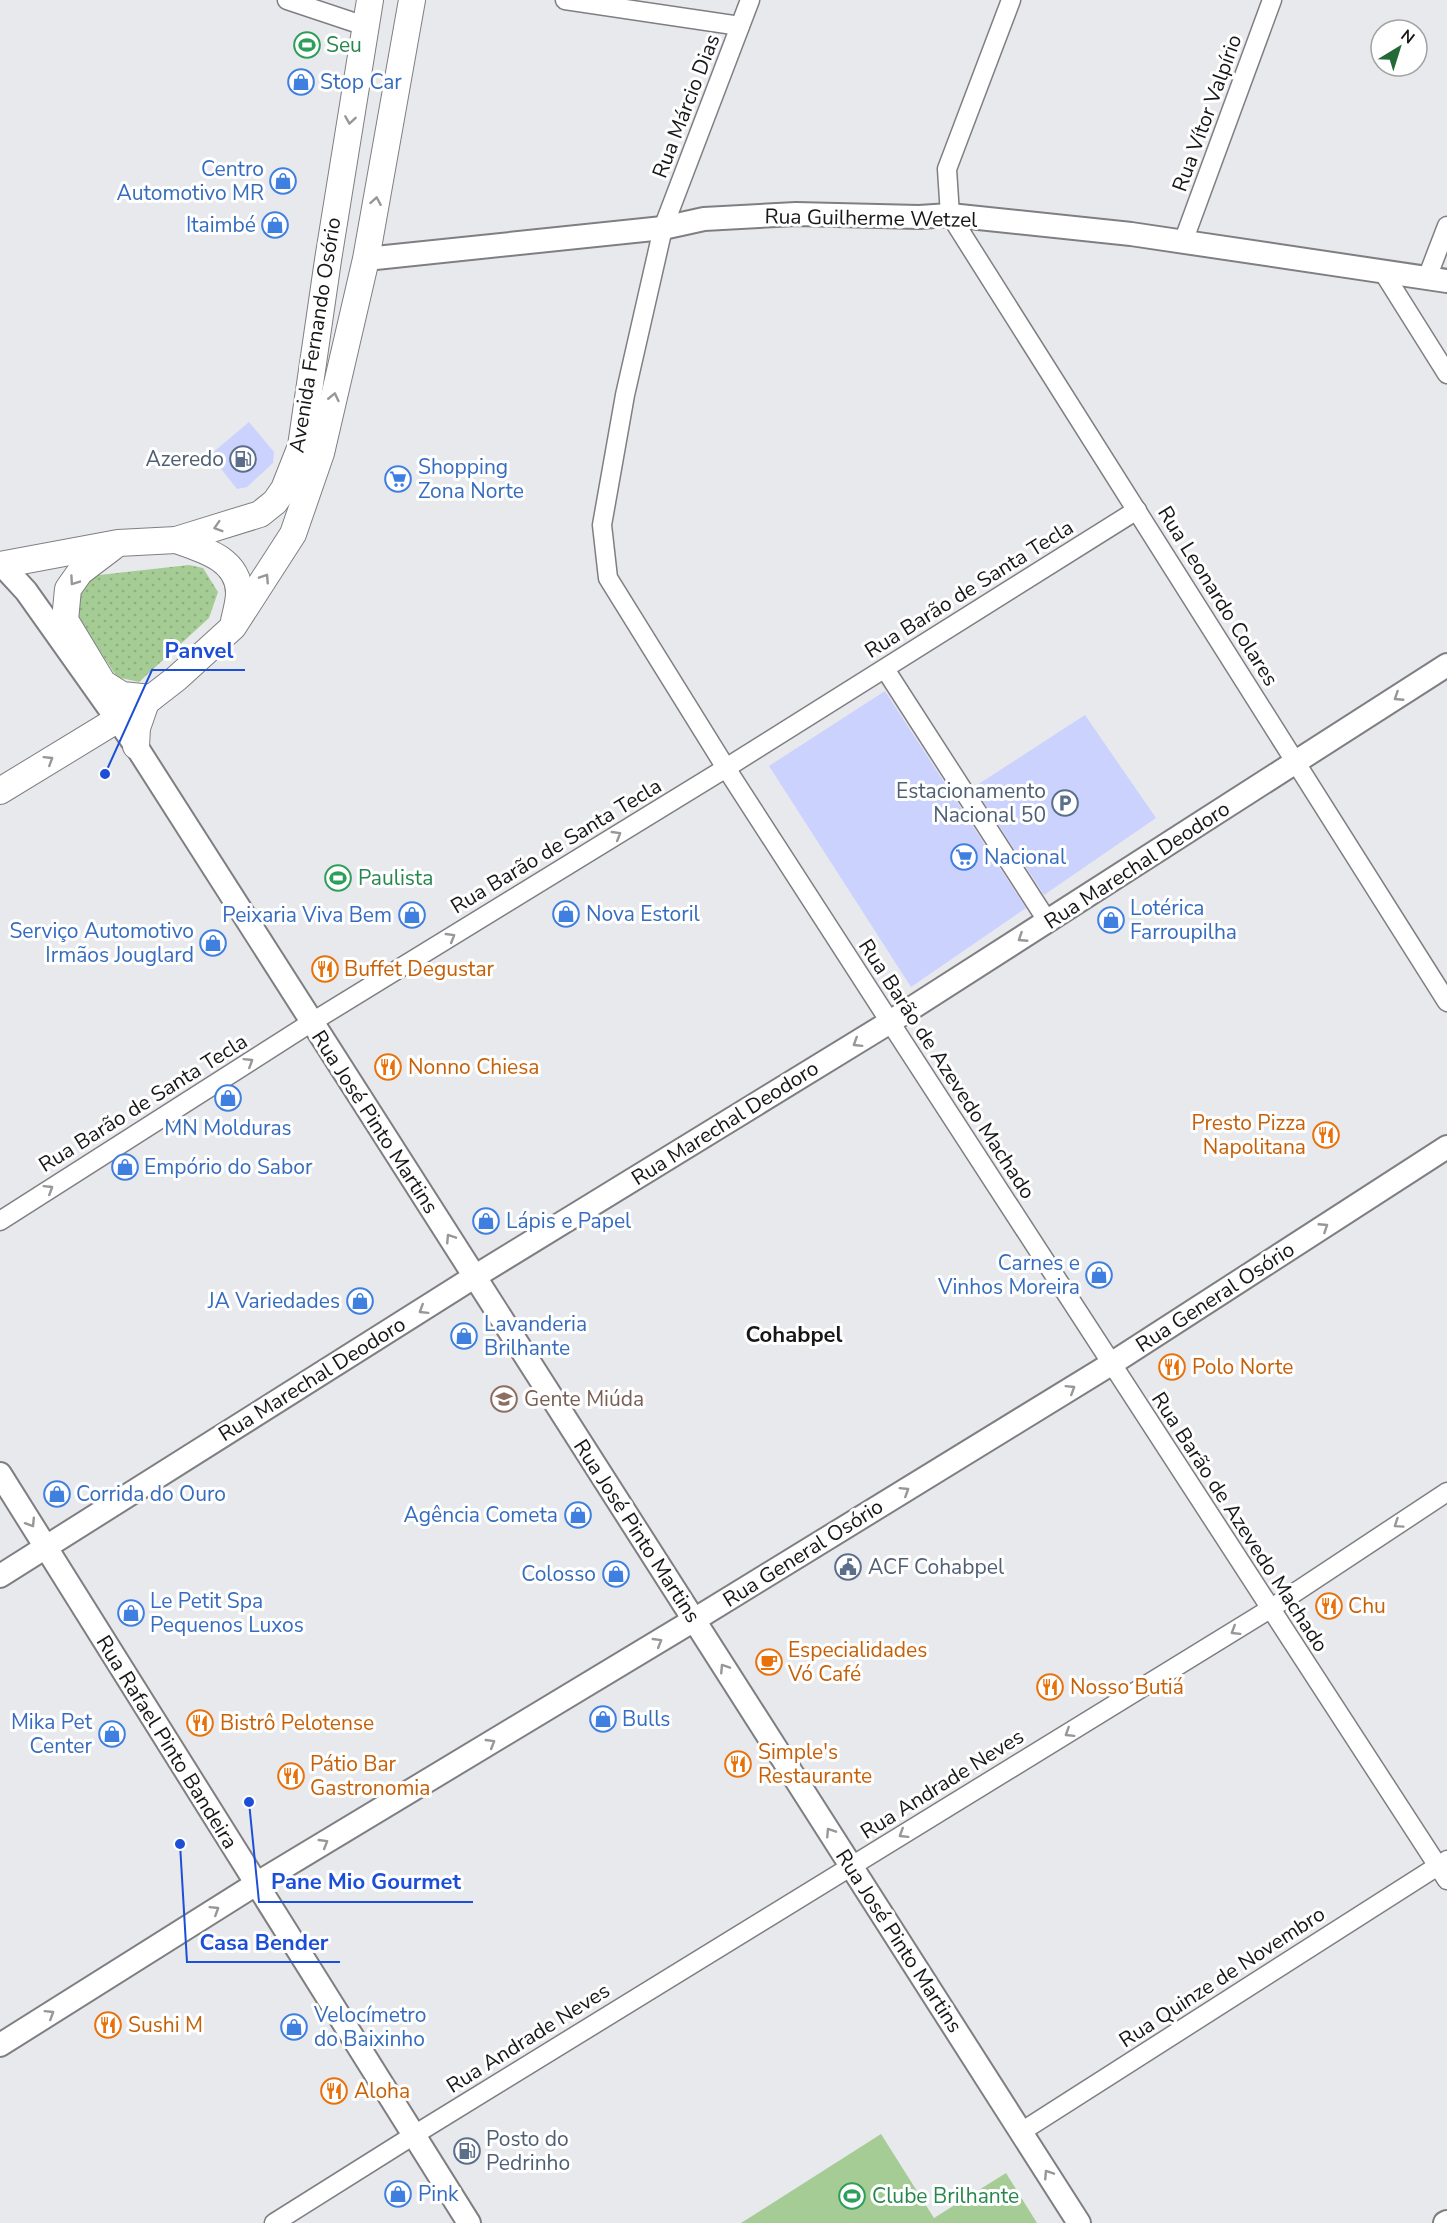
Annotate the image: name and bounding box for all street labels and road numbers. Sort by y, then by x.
street label: Rua Márcio Dias [646,30,726,182]
street label: Rua Vítor Valpírio [1166,31,1248,195]
street label: Rua Guilherme Wetzel [764,202,978,234]
street label: Avenida Fernando Osório [283,215,347,455]
street label: Rua Leonardo Colares [1151,501,1285,691]
street label: Rua Barão de Santa Tecla [859,513,1079,665]
street label: Rua Barão de Santa Tecla [445,772,667,920]
street label: Rua Marechal Deodoro [1039,794,1235,936]
street label: Rua Barão de Azevedo Machado [852,934,1042,1204]
street label: Rua José Pinto Martins [305,1025,445,1219]
street label: Rua Barão de Santa Tecla [33,1027,253,1179]
street label: Rua Marechal Deodoro [626,1054,824,1192]
street label: Rua General Osório [1130,1235,1300,1359]
street label: Rua Marechal Deodoro [213,1310,411,1448]
street label: Rua Barão de Azevedo Machado [1145,1387,1335,1657]
street label: Rua José Pinto Martins [567,1434,707,1628]
street label: Rua General Osório [718,1492,888,1614]
street label: Rua Rafael Pinto Bandeira [90,1630,244,1854]
street label: Rua Andrade Neves [855,1722,1029,1846]
street label: Rua José Pinto Martins [829,1844,969,2038]
street label: Rua Quinze de Novembro [1114,1900,1330,2054]
street label: Rua Andrade Neves [441,1976,615,2100]

